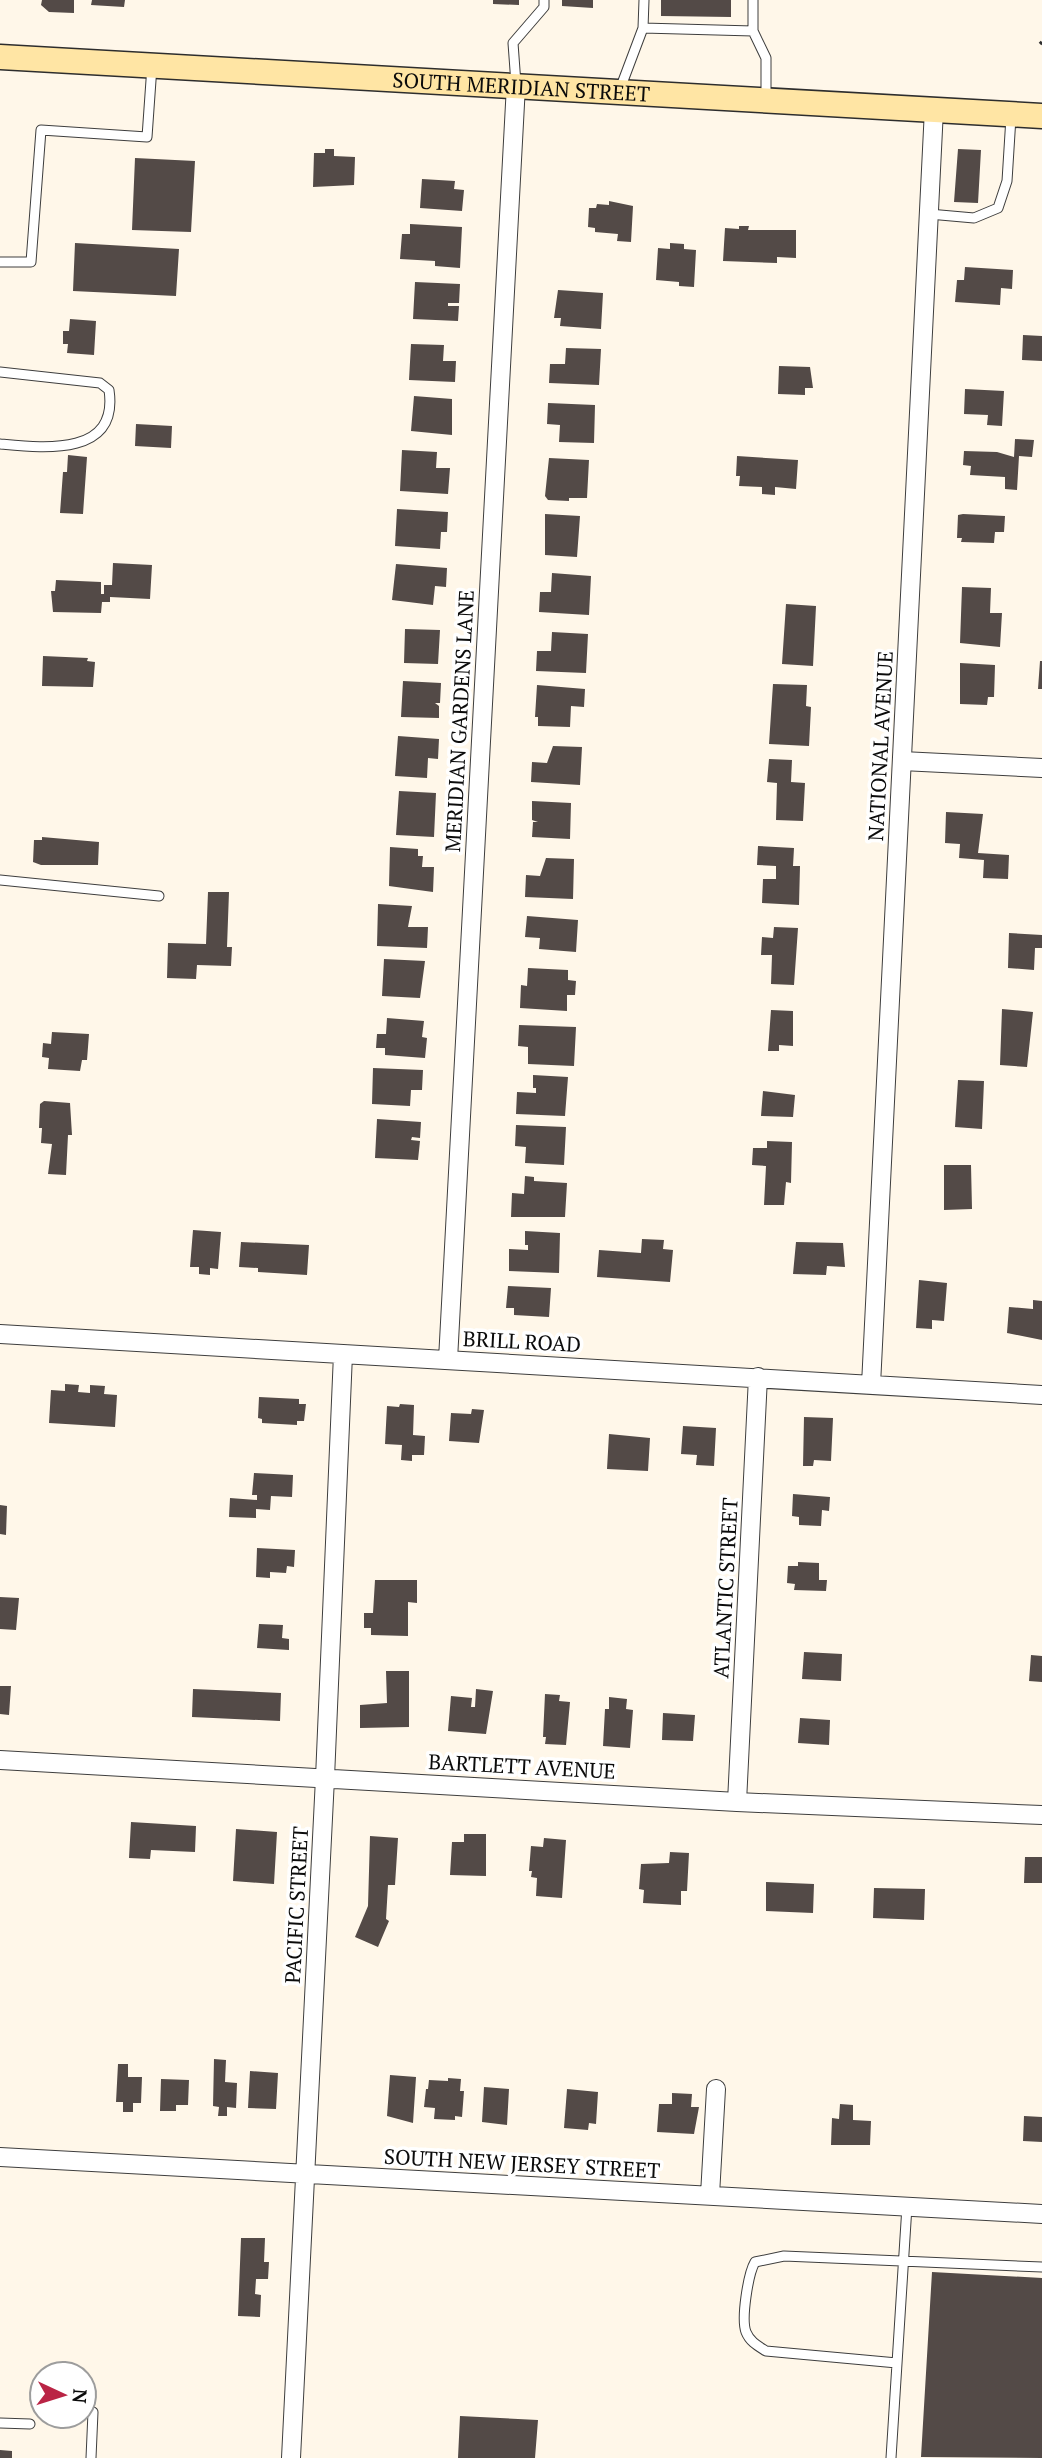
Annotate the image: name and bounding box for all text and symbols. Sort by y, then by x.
street label: SOUTH MERIDIAN STREET [392,65,651,108]
street label: MERIDIAN GARDENS LANE [438,589,480,853]
street label: NATIONAL AVENUE [861,650,899,842]
street label: BRILL ROAD [462,1324,582,1358]
street label: ATLANTIC STREET [706,1497,744,1679]
street label: BARTLETT AVENUE [428,1747,616,1785]
street label: PACIFIC STREET [278,1826,314,1984]
street label: SOUTH NEW JERSEY STREET [383,2142,661,2184]
north arrow [28,2360,98,2430]
text: N [67,2388,93,2405]

